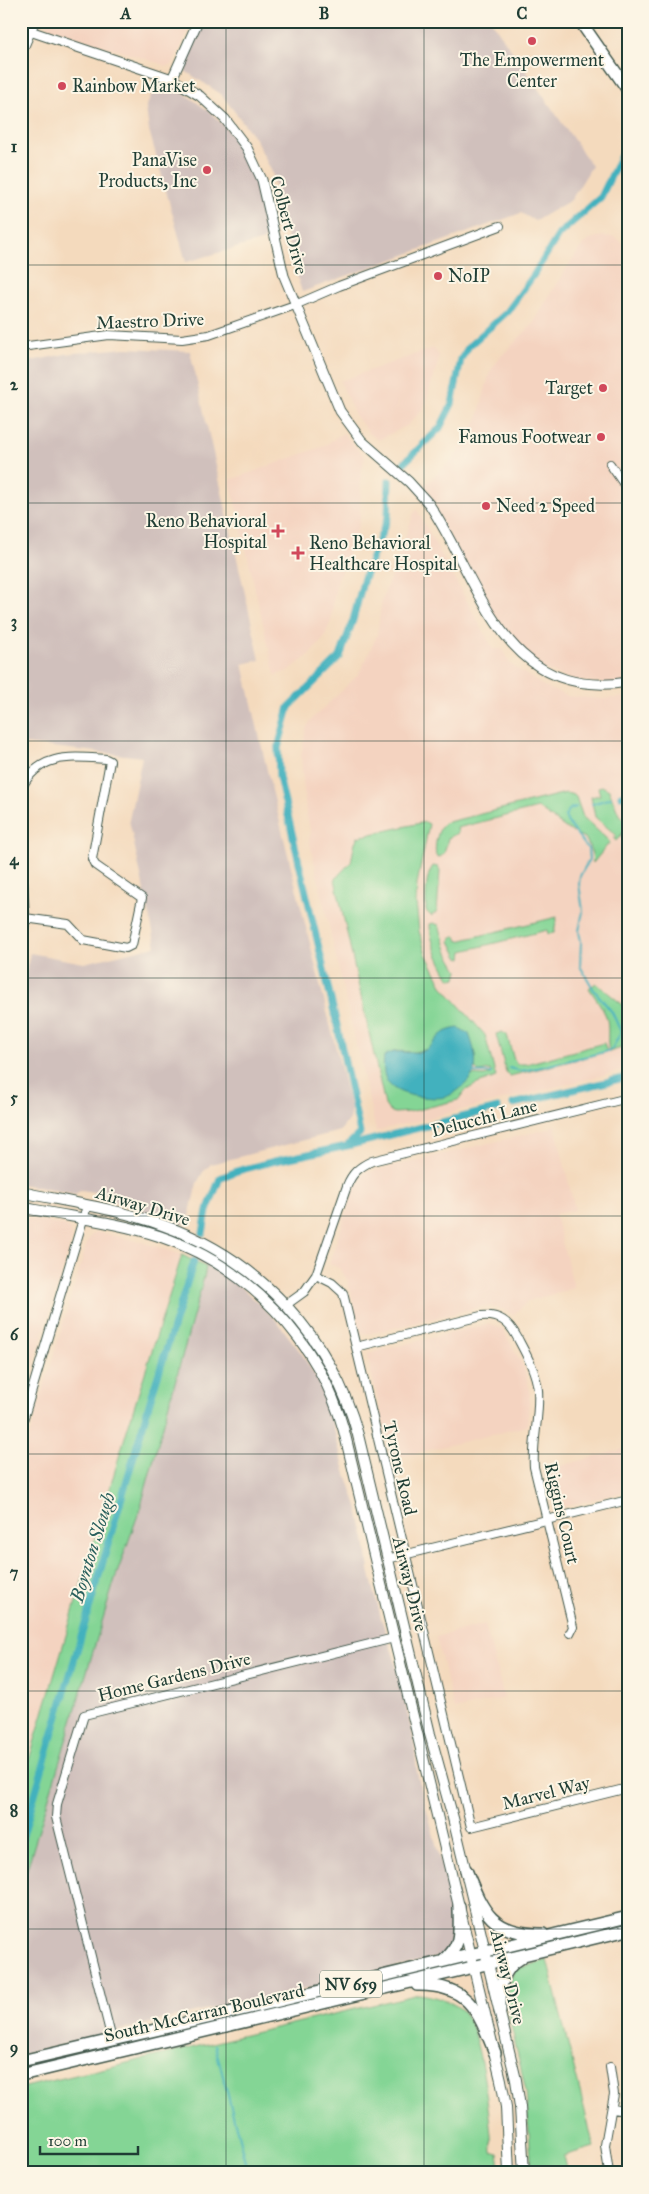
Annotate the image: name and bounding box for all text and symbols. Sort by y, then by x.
text: A [120,4,132,23]
text: B [319,4,329,23]
text: C [517,4,528,23]
marker: The Empowerment Center [526,35,538,47]
place label: The Empowerment Center [460,49,605,92]
place label: Rainbow Market [72,75,196,97]
marker: Rainbow Market [56,80,68,92]
text: 1 [11,137,18,156]
place label: PanaVise Products, Inc [98,149,197,192]
marker: PanaVise Products, Inc [201,164,213,176]
street label: Colbert Drive [265,173,313,277]
place label: NoIP [448,265,490,287]
marker: NoIP [432,270,444,282]
street label: Maestro Drive [96,308,204,334]
text: 2 [10,375,19,394]
place label: Target [545,377,594,400]
marker: Target [597,382,609,394]
place label: Famous Footwear [458,426,591,448]
marker: Famous Footwear [595,431,607,443]
place label: Need 2 Speed [496,495,595,517]
marker: Need 2 Speed [480,500,492,512]
place label: Reno Behavioral Hospital [145,510,267,553]
marker: Reno Behavioral Hospital [271,524,285,538]
place label: Reno Behavioral Healthcare Hospital [309,532,458,575]
marker: Reno Behavioral Healthcare Hospital [291,546,305,560]
text: 3 [11,612,17,632]
text: 4 [10,850,20,870]
text: 5 [10,1088,18,1107]
street label: Delucchi Lane [429,1094,539,1142]
street label: Airway Drive [92,1181,193,1231]
text: 6 [10,1325,19,1344]
street label: Tyrone Road [378,1419,422,1517]
street label: Riggins Court [539,1460,585,1567]
water label: Boynton Slough [65,1490,120,1606]
street label: Airway Drive [387,1533,432,1634]
text: 7 [10,1563,19,1582]
street label: Home Gardens Drive [95,1647,253,1707]
street label: Marvel Way [500,1771,593,1815]
text: 8 [10,1801,18,1820]
street label: Airway Drive [485,1926,530,2027]
road number: NV 659 [320,1970,382,1998]
street label: South McCarran Boulevard [102,1979,306,2047]
text: 9 [10,2038,18,2058]
scale bar [40,2124,138,2156]
text: 100 m [48,2132,88,2150]

